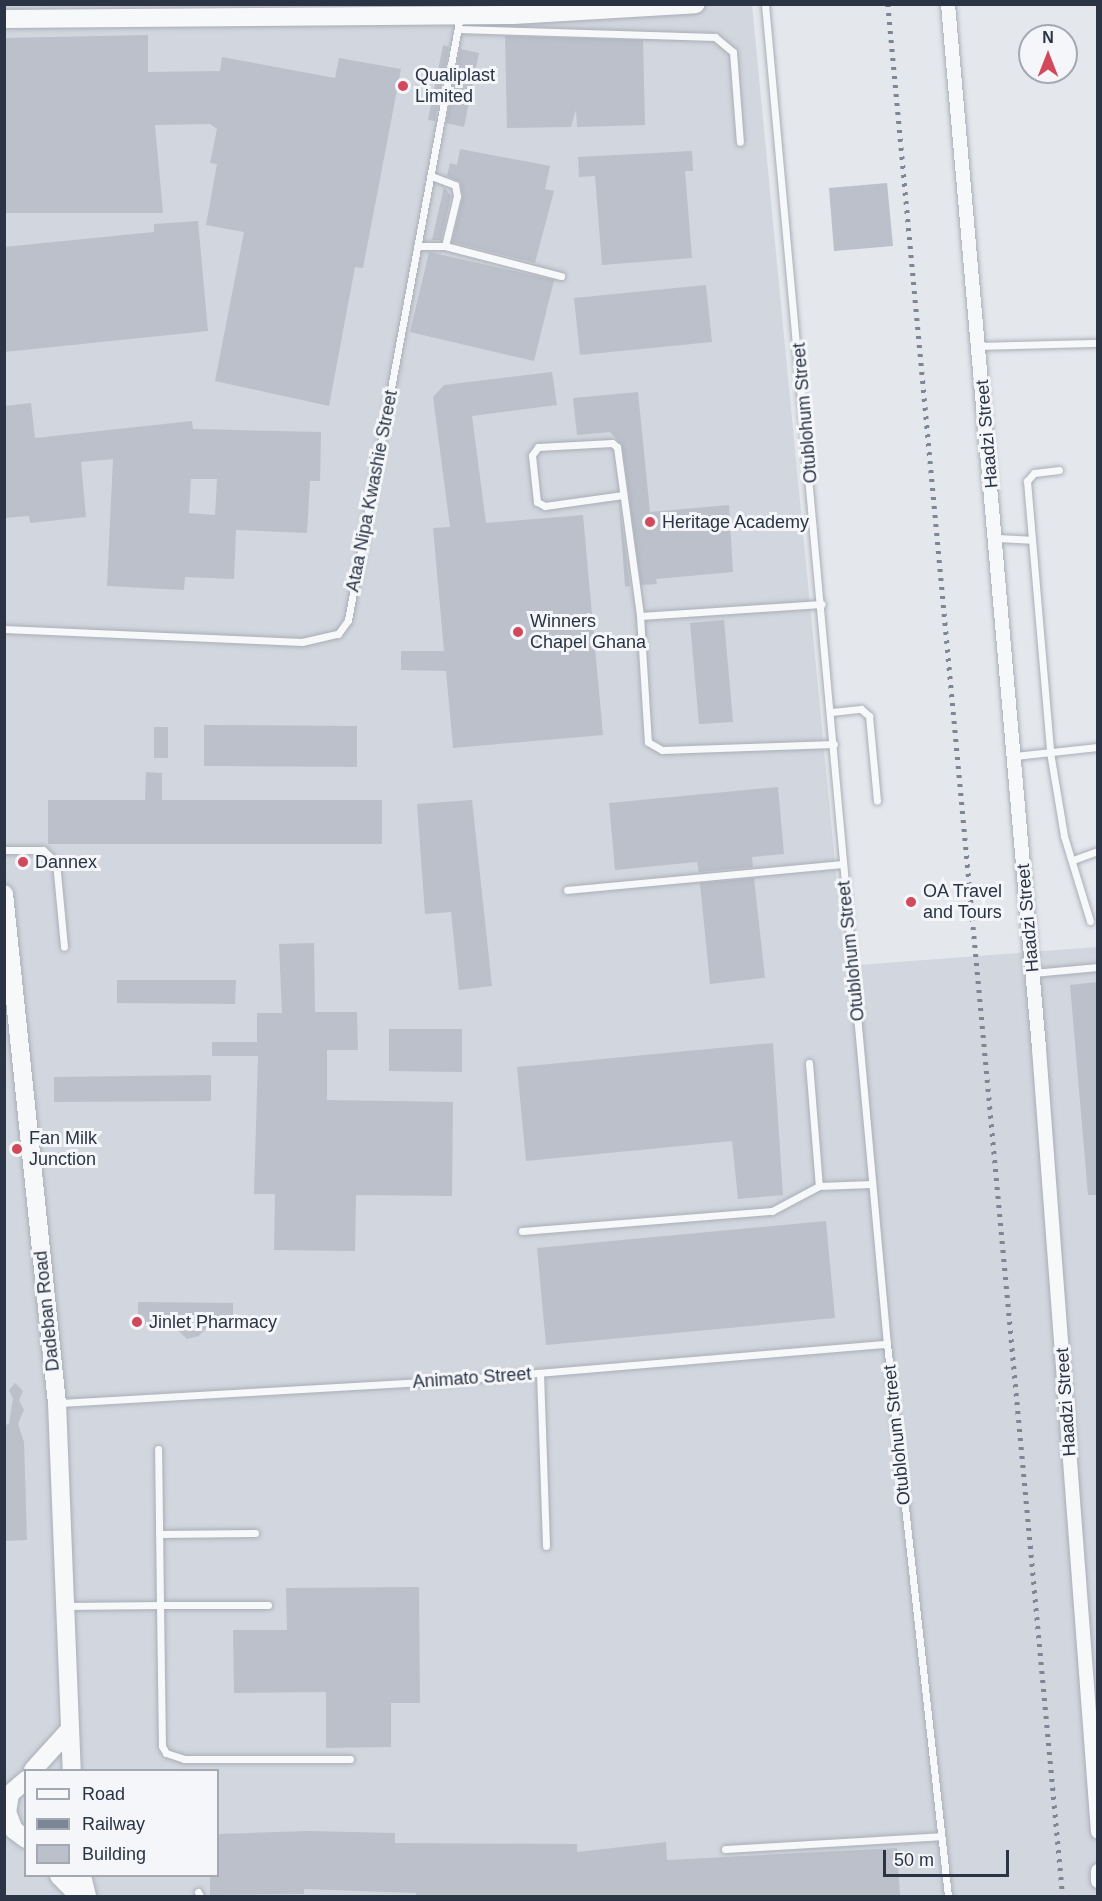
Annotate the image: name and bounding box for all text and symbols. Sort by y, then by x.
north arrow [1018,24,1078,84]
text: N [1042,29,1054,46]
place label: Qualiplast Limited [415,65,495,107]
marker: Qualiplast Limited [396,79,410,93]
street label: Otublohum Street [788,342,822,484]
street label: Haadzi Street [971,379,1003,489]
street label: Ataa Nipa Kwashie Street [342,388,402,594]
place label: Heritage Academy [662,511,810,533]
marker: Heritage Academy [643,515,657,529]
place label: Winners Chapel Ghana [530,611,646,654]
marker: Winners Chapel Ghana [511,625,525,639]
place label: Dannex [35,851,97,873]
marker: Dannex [16,855,30,869]
street label: Haadzi Street [1012,863,1044,973]
street label: Otublohum Street [833,880,869,1022]
place label: OA Travel and Tours [923,881,1003,924]
marker: OA Travel and Tours [904,895,918,909]
place label: Fan Milk Junction [29,1128,97,1170]
marker: Fan Milk Junction [10,1142,24,1156]
street label: Dadeban Road [30,1250,64,1372]
place label: Jinlet Pharmacy [149,1311,277,1333]
marker: Jinlet Pharmacy [130,1315,144,1329]
street label: Haadzi Street [1051,1347,1081,1457]
street label: Animato Street [412,1363,532,1393]
street label: Otublohum Street [879,1364,915,1506]
legend [24,1769,219,1877]
text: Road [82,1784,125,1804]
text: Railway [82,1814,145,1834]
scale bar [886,1838,1012,1876]
text: Building [82,1844,146,1864]
text: 50 m [894,1850,934,1870]

